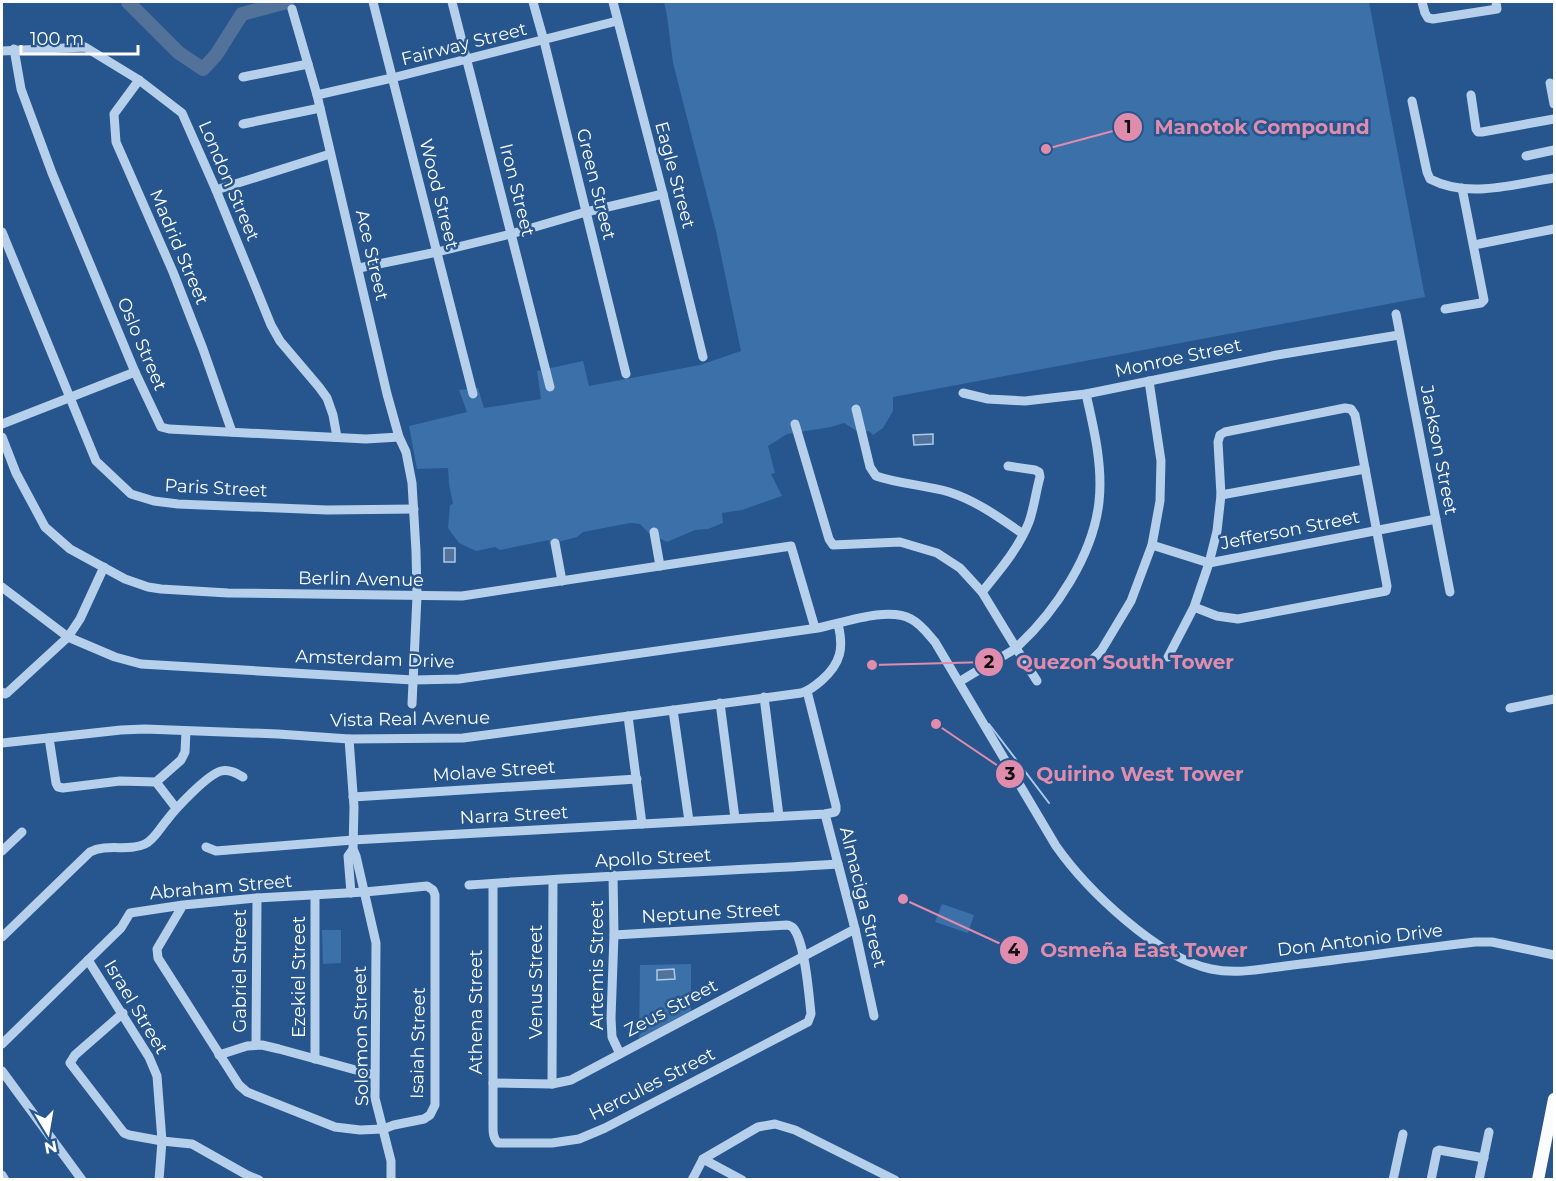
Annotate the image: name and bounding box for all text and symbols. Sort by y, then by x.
scale bar [21,18,138,56]
street label: Fairway Street [399,18,529,70]
text: 100 m [30,28,84,50]
callout: Manotok Compound [1113,108,1382,146]
text: Manotok Compound [1154,115,1370,139]
text: 1 [1124,116,1132,138]
street label: London Street [194,117,264,245]
street label: Eagle Street [650,119,700,231]
street label: Green Street [572,126,620,242]
street label: Wood Street [415,137,463,251]
street label: Iron Street [495,141,539,239]
street label: Madrid Street [145,186,213,308]
street label: Ace Street [351,207,393,303]
street label: Oslo Street [113,294,171,394]
street label: Monroe Street [1113,334,1243,382]
street label: Jackson Street [1415,382,1462,517]
street label: Paris Street [164,474,268,502]
street label: Jefferson Street [1218,506,1362,554]
street label: Berlin Avenue [298,567,424,591]
callout: Quezon South Tower [974,643,1246,681]
street label: Amsterdam Drive [295,645,455,673]
text: Quezon South Tower [1016,650,1234,674]
text: 2 [984,651,995,673]
street label: Vista Real Avenue [330,707,490,731]
callout: Quirino West Tower [995,755,1256,793]
street label: Molave Street [432,756,556,786]
text: Quirino West Tower [1036,762,1244,786]
text: 3 [1004,763,1016,785]
street label: Narra Street [459,801,569,829]
street label: Almaciga Street [835,824,891,970]
street label: Apollo Street [594,844,712,872]
street label: Abraham Street [149,870,293,904]
street label: Neptune Street [641,898,781,928]
street label: Artemis Street [586,900,608,1030]
street label: Gabriel Street [229,909,251,1033]
street label: Ezekiel Street [288,916,310,1038]
street label: Don Antonio Drive [1276,919,1444,961]
street label: Venus Street [525,925,547,1039]
callout: Osmeña East Tower [999,931,1260,969]
text: Osmeña East Tower [1040,938,1248,962]
text: 4 [1008,939,1021,961]
street label: Athena Street [465,949,487,1075]
street label: Israel Street [99,956,173,1058]
street label: Solomon Street [349,966,373,1106]
street label: Zeus Street [621,974,721,1042]
street label: Isaiah Street [406,987,430,1099]
street label: Hercules Street [585,1043,719,1125]
north arrow [18,1103,78,1163]
text: N [43,1137,59,1158]

